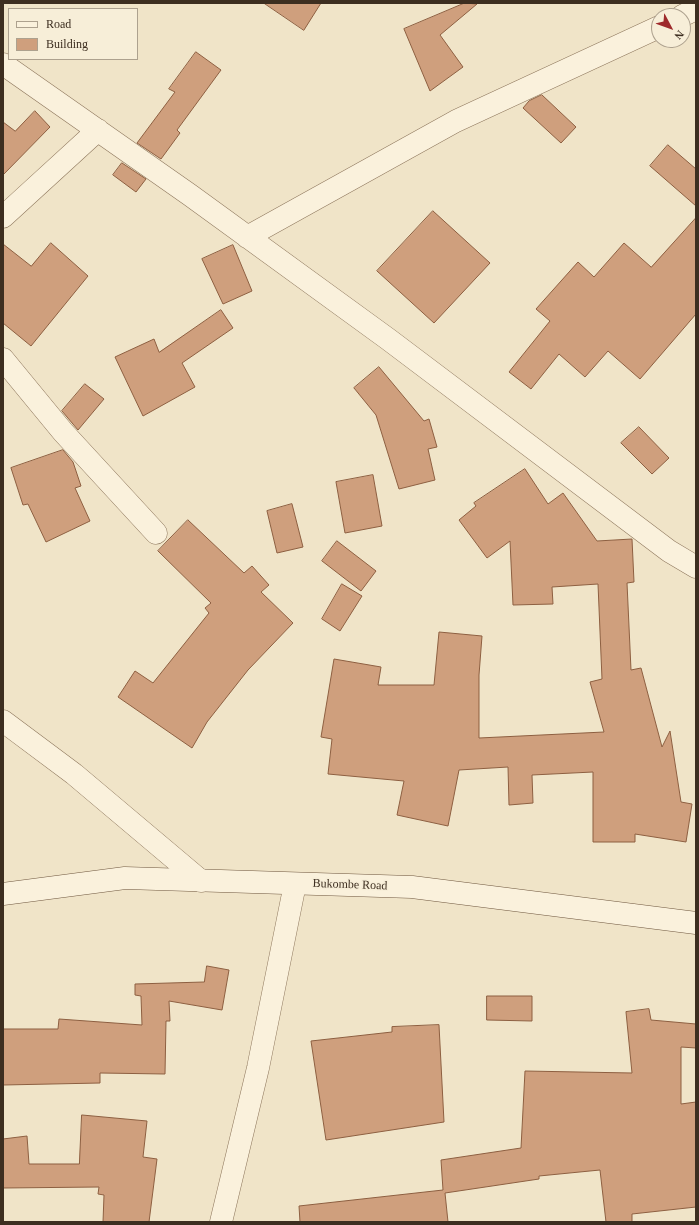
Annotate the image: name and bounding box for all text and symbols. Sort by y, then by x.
legend [8,8,138,60]
north arrow [651,8,691,48]
text: Road [46,17,71,31]
text: N [672,28,686,42]
text: Building [46,37,88,51]
street label: Bukombe Road [312,876,388,894]

